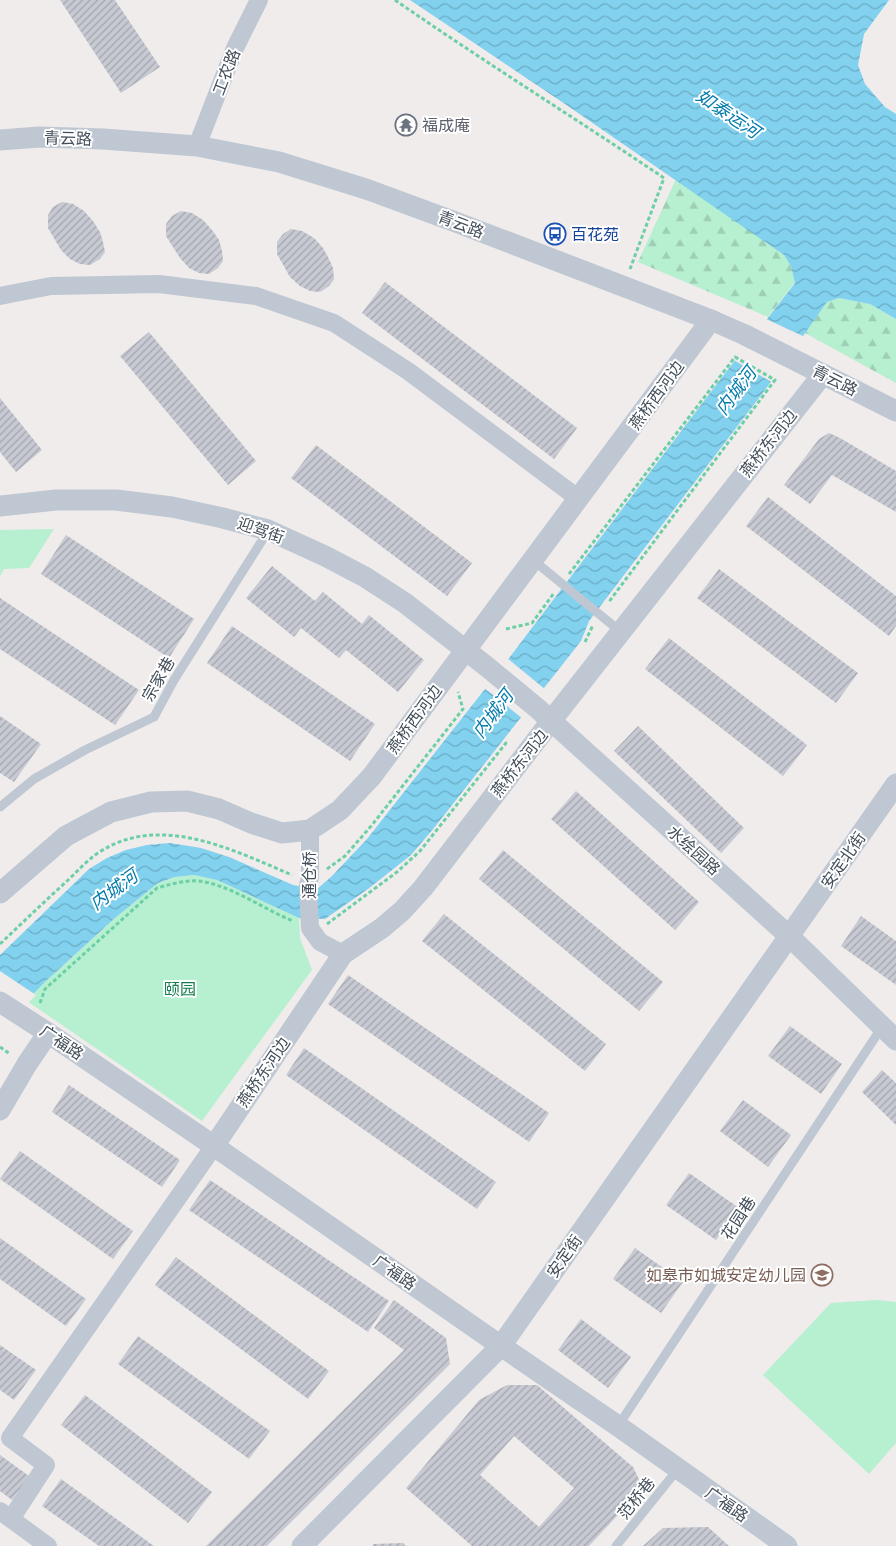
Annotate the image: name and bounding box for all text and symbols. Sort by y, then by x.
street label: 工农路 [209,46,243,98]
water label: 如泰运河 [693,85,766,143]
temple icon: 福成庵 [394,113,418,137]
place label: 福成庵 [422,116,470,134]
street label: 青云路 [44,128,92,148]
street label: 青云路 [435,207,487,241]
bus stop icon: 百花苑 [543,222,567,246]
place label: 百花苑 [571,225,619,243]
street label: 燕桥西河边 [625,357,687,433]
water label: 内城河 [711,360,761,418]
street label: 青云路 [810,361,860,399]
street label: 燕桥东河边 [736,406,800,480]
street label: 迎驾街 [235,514,287,546]
street label: 宗家巷 [138,654,178,704]
street label: 燕桥西河边 [383,681,445,757]
water label: 内城河 [468,683,518,741]
street label: 燕桥东河边 [487,726,551,800]
street label: 水绘园路 [664,822,724,878]
street label: 安定北街 [817,829,869,891]
street label: 通仓桥 [300,851,318,899]
water label: 内城河 [86,863,144,913]
park label: 颐园 [164,980,196,998]
street label: 广福路 [37,1021,87,1063]
street label: 燕桥东河边 [233,1034,293,1110]
street label: 花园巷 [717,1193,759,1243]
street label: 安定街 [543,1231,585,1281]
street label: 广福路 [370,1251,420,1293]
school or university icon: 如皋市如城安定幼儿园 [810,1263,834,1287]
place label: 如皋市如城安定幼儿园 [646,1266,806,1284]
street label: 范桥巷 [614,1474,658,1522]
street label: 广福路 [702,1483,752,1525]

